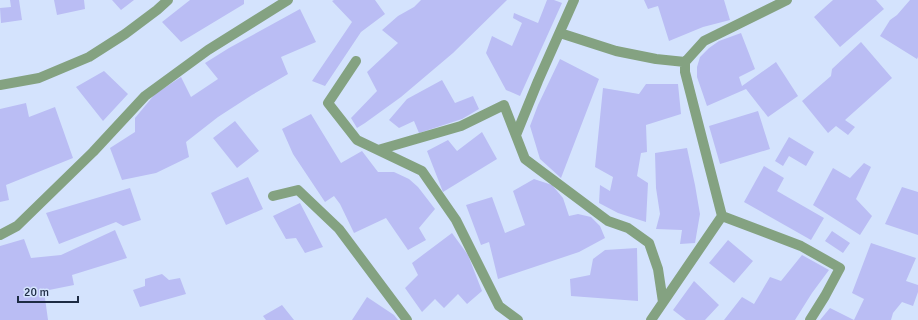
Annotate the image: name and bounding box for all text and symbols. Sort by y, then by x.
scale bar [18,278,78,304]
text: 20 m [24,285,49,300]

